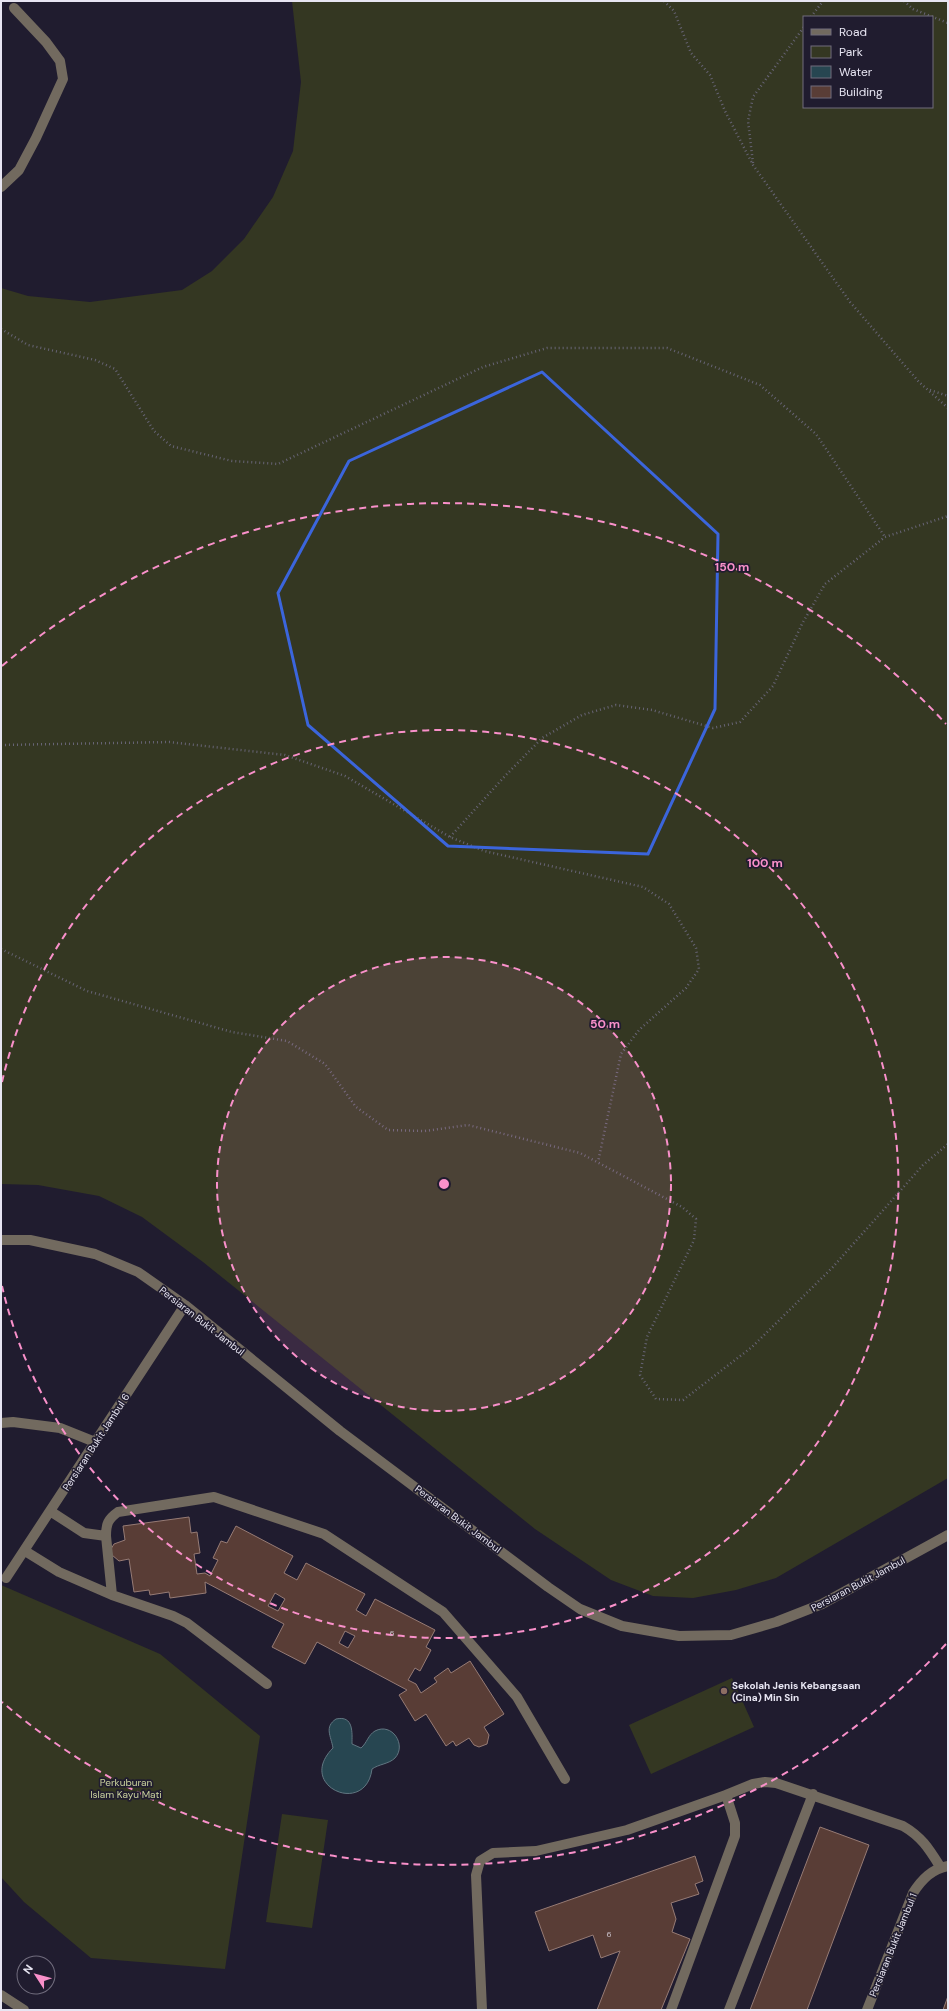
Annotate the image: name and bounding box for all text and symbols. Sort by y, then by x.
legend [803,16,933,108]
text: Road [839,24,867,40]
text: Park [839,44,863,60]
text: Water [839,64,873,80]
text: Building [839,84,883,100]
text: 150 m [715,559,749,575]
text: 100 m [747,855,783,871]
text: 50 m [590,1016,620,1032]
centre of rings [437,1177,451,1191]
street label: Persiaran Bukit Jambul [157,1284,247,1358]
street label: Persiaran Bukit Jambul 6 [60,1391,132,1493]
street label: Persiaran Bukit Jambul [412,1482,504,1556]
street label: Persiaran Bukit Jambul [809,1554,907,1614]
house number: 6 [389,1628,395,1638]
place label: Sekolah Jenis Kebangsaan (Cina) Min Sin [732,1679,860,1704]
marker: Sekolah Jenis Kebangsaan (Cina) Min Sin [719,1686,729,1696]
park label: Perkuburan Islam Kayu Mati [90,1776,162,1801]
street label: Persiaran Bukit Jambul 1 [866,1891,920,1999]
house number: 6 [606,1929,612,1939]
north arrow [16,1955,56,1995]
text: N [20,1962,36,1976]

